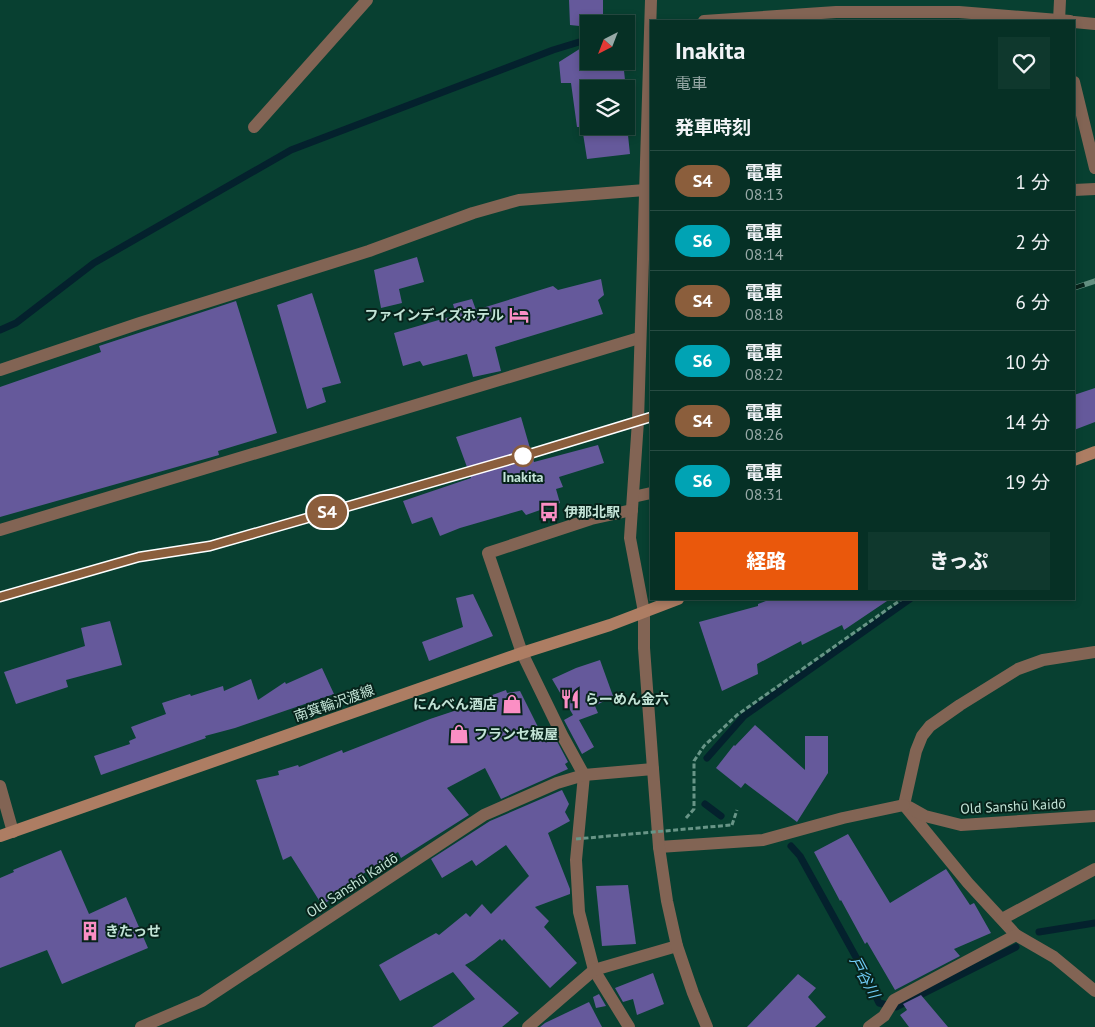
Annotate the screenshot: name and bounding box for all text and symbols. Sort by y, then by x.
north arrow [580,15,635,70]
map controls [580,15,635,135]
text: Inakita [675,35,745,66]
button: heart [998,37,1050,89]
text: 電車 [675,73,707,93]
button: layers [580,80,635,135]
text: 発車時刻 [675,115,751,139]
text: 電車 [745,160,783,184]
text: S4 [693,169,712,192]
text: 1 分 [1016,170,1050,194]
text: 08:13 [745,184,783,204]
text: 電車 [745,220,783,244]
text: S6 [693,229,712,252]
text: 2 分 [1016,230,1050,254]
text: 08:14 [745,244,783,264]
text: 電車 [745,280,783,304]
text: S4 [693,289,712,312]
text: 6 分 [1016,290,1050,314]
hotel icon: ファインデイズホテル [508,304,530,326]
text: 08:18 [745,304,783,324]
place label: ファインデイズホテル [364,306,504,324]
text: 電車 [745,340,783,364]
text: S6 [693,349,712,372]
text: 10 分 [1005,350,1050,374]
text: 08:22 [745,364,783,384]
text: 電車 [745,400,783,424]
text: S4 [693,409,712,432]
text: 14 分 [1005,410,1050,434]
text: 08:26 [745,424,783,444]
marker: Inakita [512,445,534,467]
text: 電車 [745,460,783,484]
place label: Inakita [502,468,544,486]
text: S6 [693,469,712,492]
text: 19 分 [1005,470,1050,494]
text: 08:31 [745,484,783,504]
line badge: S4 [304,496,350,528]
text: S4 [317,500,337,523]
bus stop icon: 伊那北駅 [538,501,560,523]
place label: 伊那北駅 [564,503,620,521]
button: 経路 [675,532,858,590]
button: きっぷ [868,532,1050,590]
street label: 南箕輪沢渡線 [291,681,377,725]
restaurant icon: らーめん金六 [559,688,581,710]
place label: らーめん金六 [585,690,669,708]
shop icon: にんべん酒店 [501,693,523,715]
place label: にんべん酒店 [413,695,497,713]
shop icon: フランセ板屋 [448,723,470,745]
place label: フランセ板屋 [474,725,558,743]
street label: Old Sanshū Kaidō [960,794,1066,818]
street label: Old Sanshū Kaidō [303,849,401,921]
building icon: きたっせ [79,920,101,942]
place label: きたっせ [105,922,161,940]
water label: 戸谷川 [846,953,885,1003]

